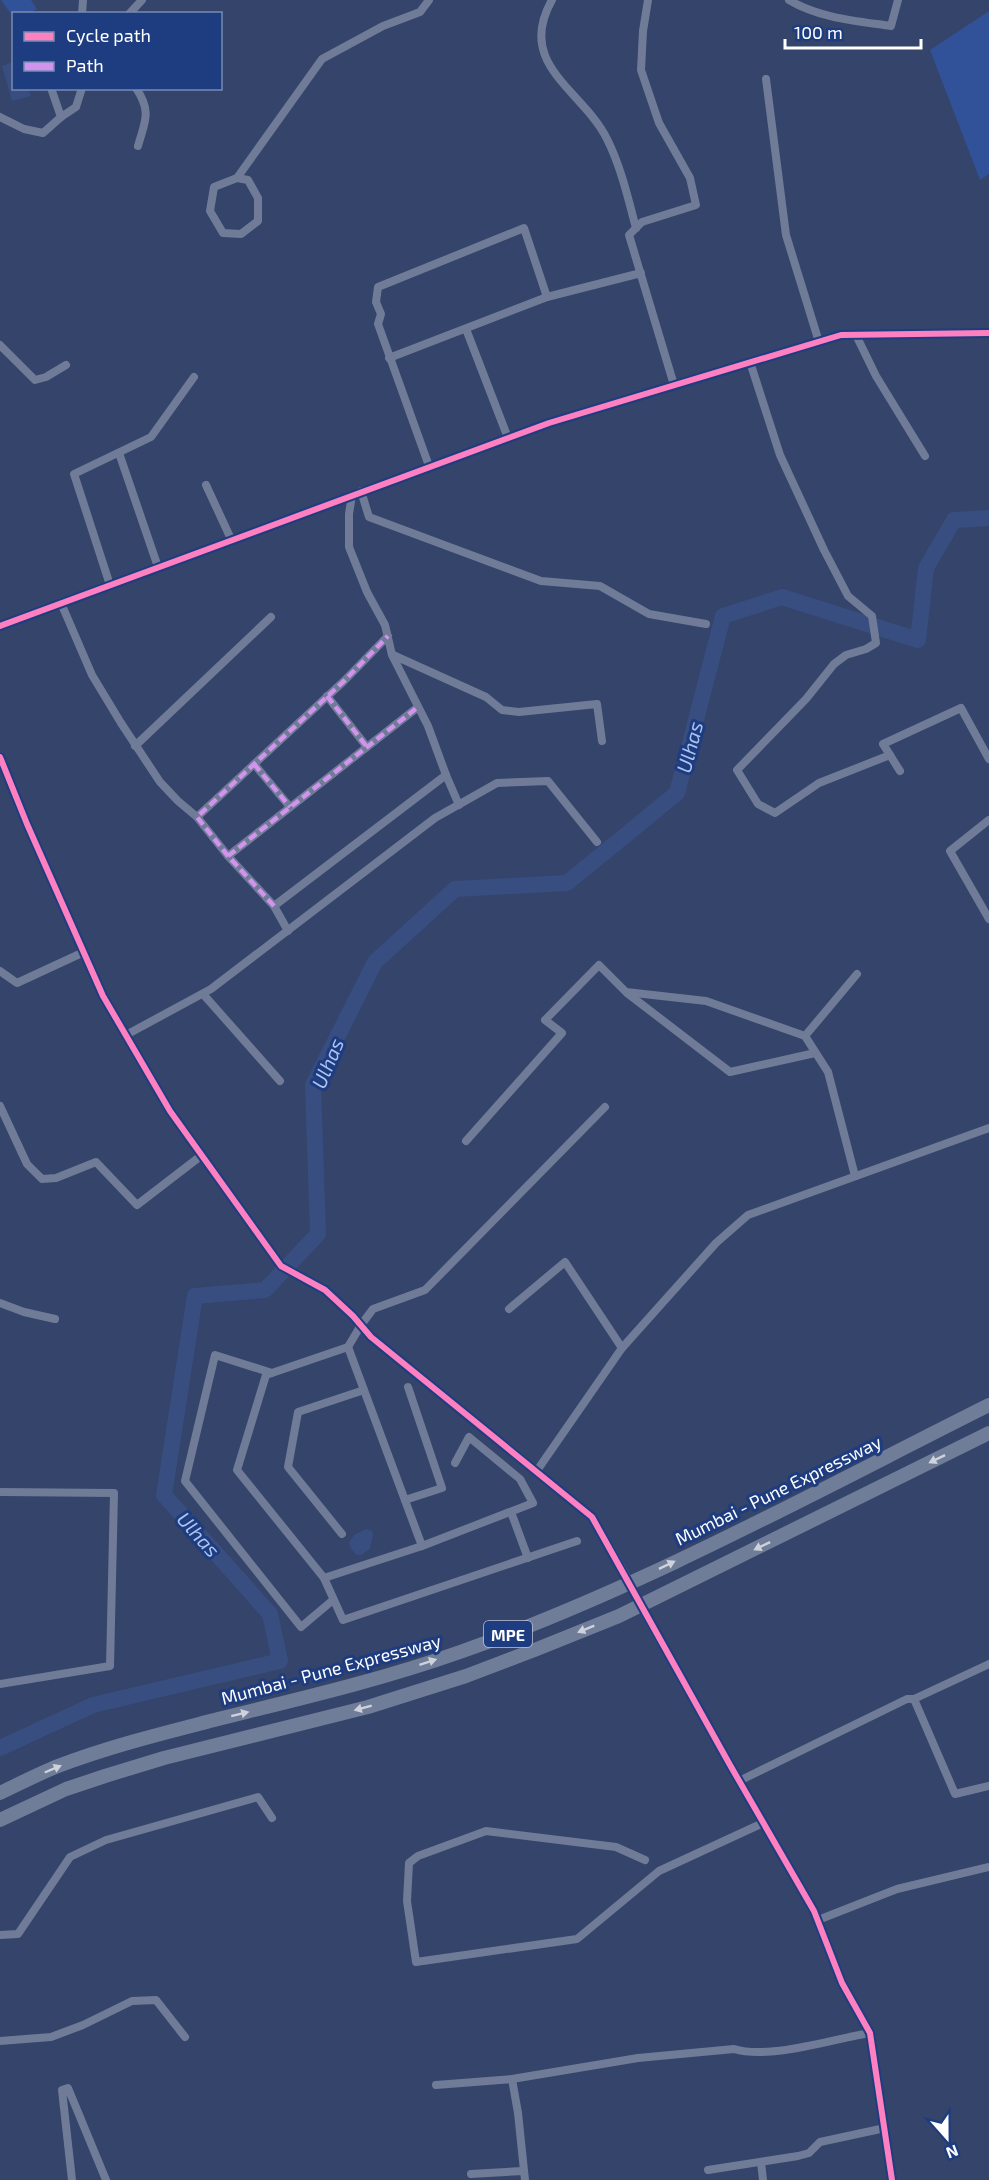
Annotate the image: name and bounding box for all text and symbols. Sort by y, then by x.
legend [12,12,222,90]
scale bar [785,12,922,50]
text: 100 m [794,21,843,43]
text: Cycle path [66,24,151,46]
text: Path [66,54,104,76]
water label: Ulhas [671,719,707,775]
water label: Ulhas [306,1034,348,1092]
street label: Mumbai - Pune Expressway [671,1430,885,1550]
one-way arrow [928,1454,945,1464]
water label: Ulhas [173,1507,225,1561]
one-way arrow [753,1540,771,1550]
one-way arrow [658,1561,675,1570]
road number: MPE [484,1621,532,1647]
one-way arrow [577,1625,595,1634]
street label: Mumbai - Pune Expressway [219,1629,444,1709]
one-way arrow [419,1657,437,1666]
one-way arrow [353,1704,371,1713]
one-way arrow [231,1708,249,1718]
one-way arrow [45,1764,62,1773]
north arrow [917,2108,977,2168]
text: N [944,2142,961,2163]

